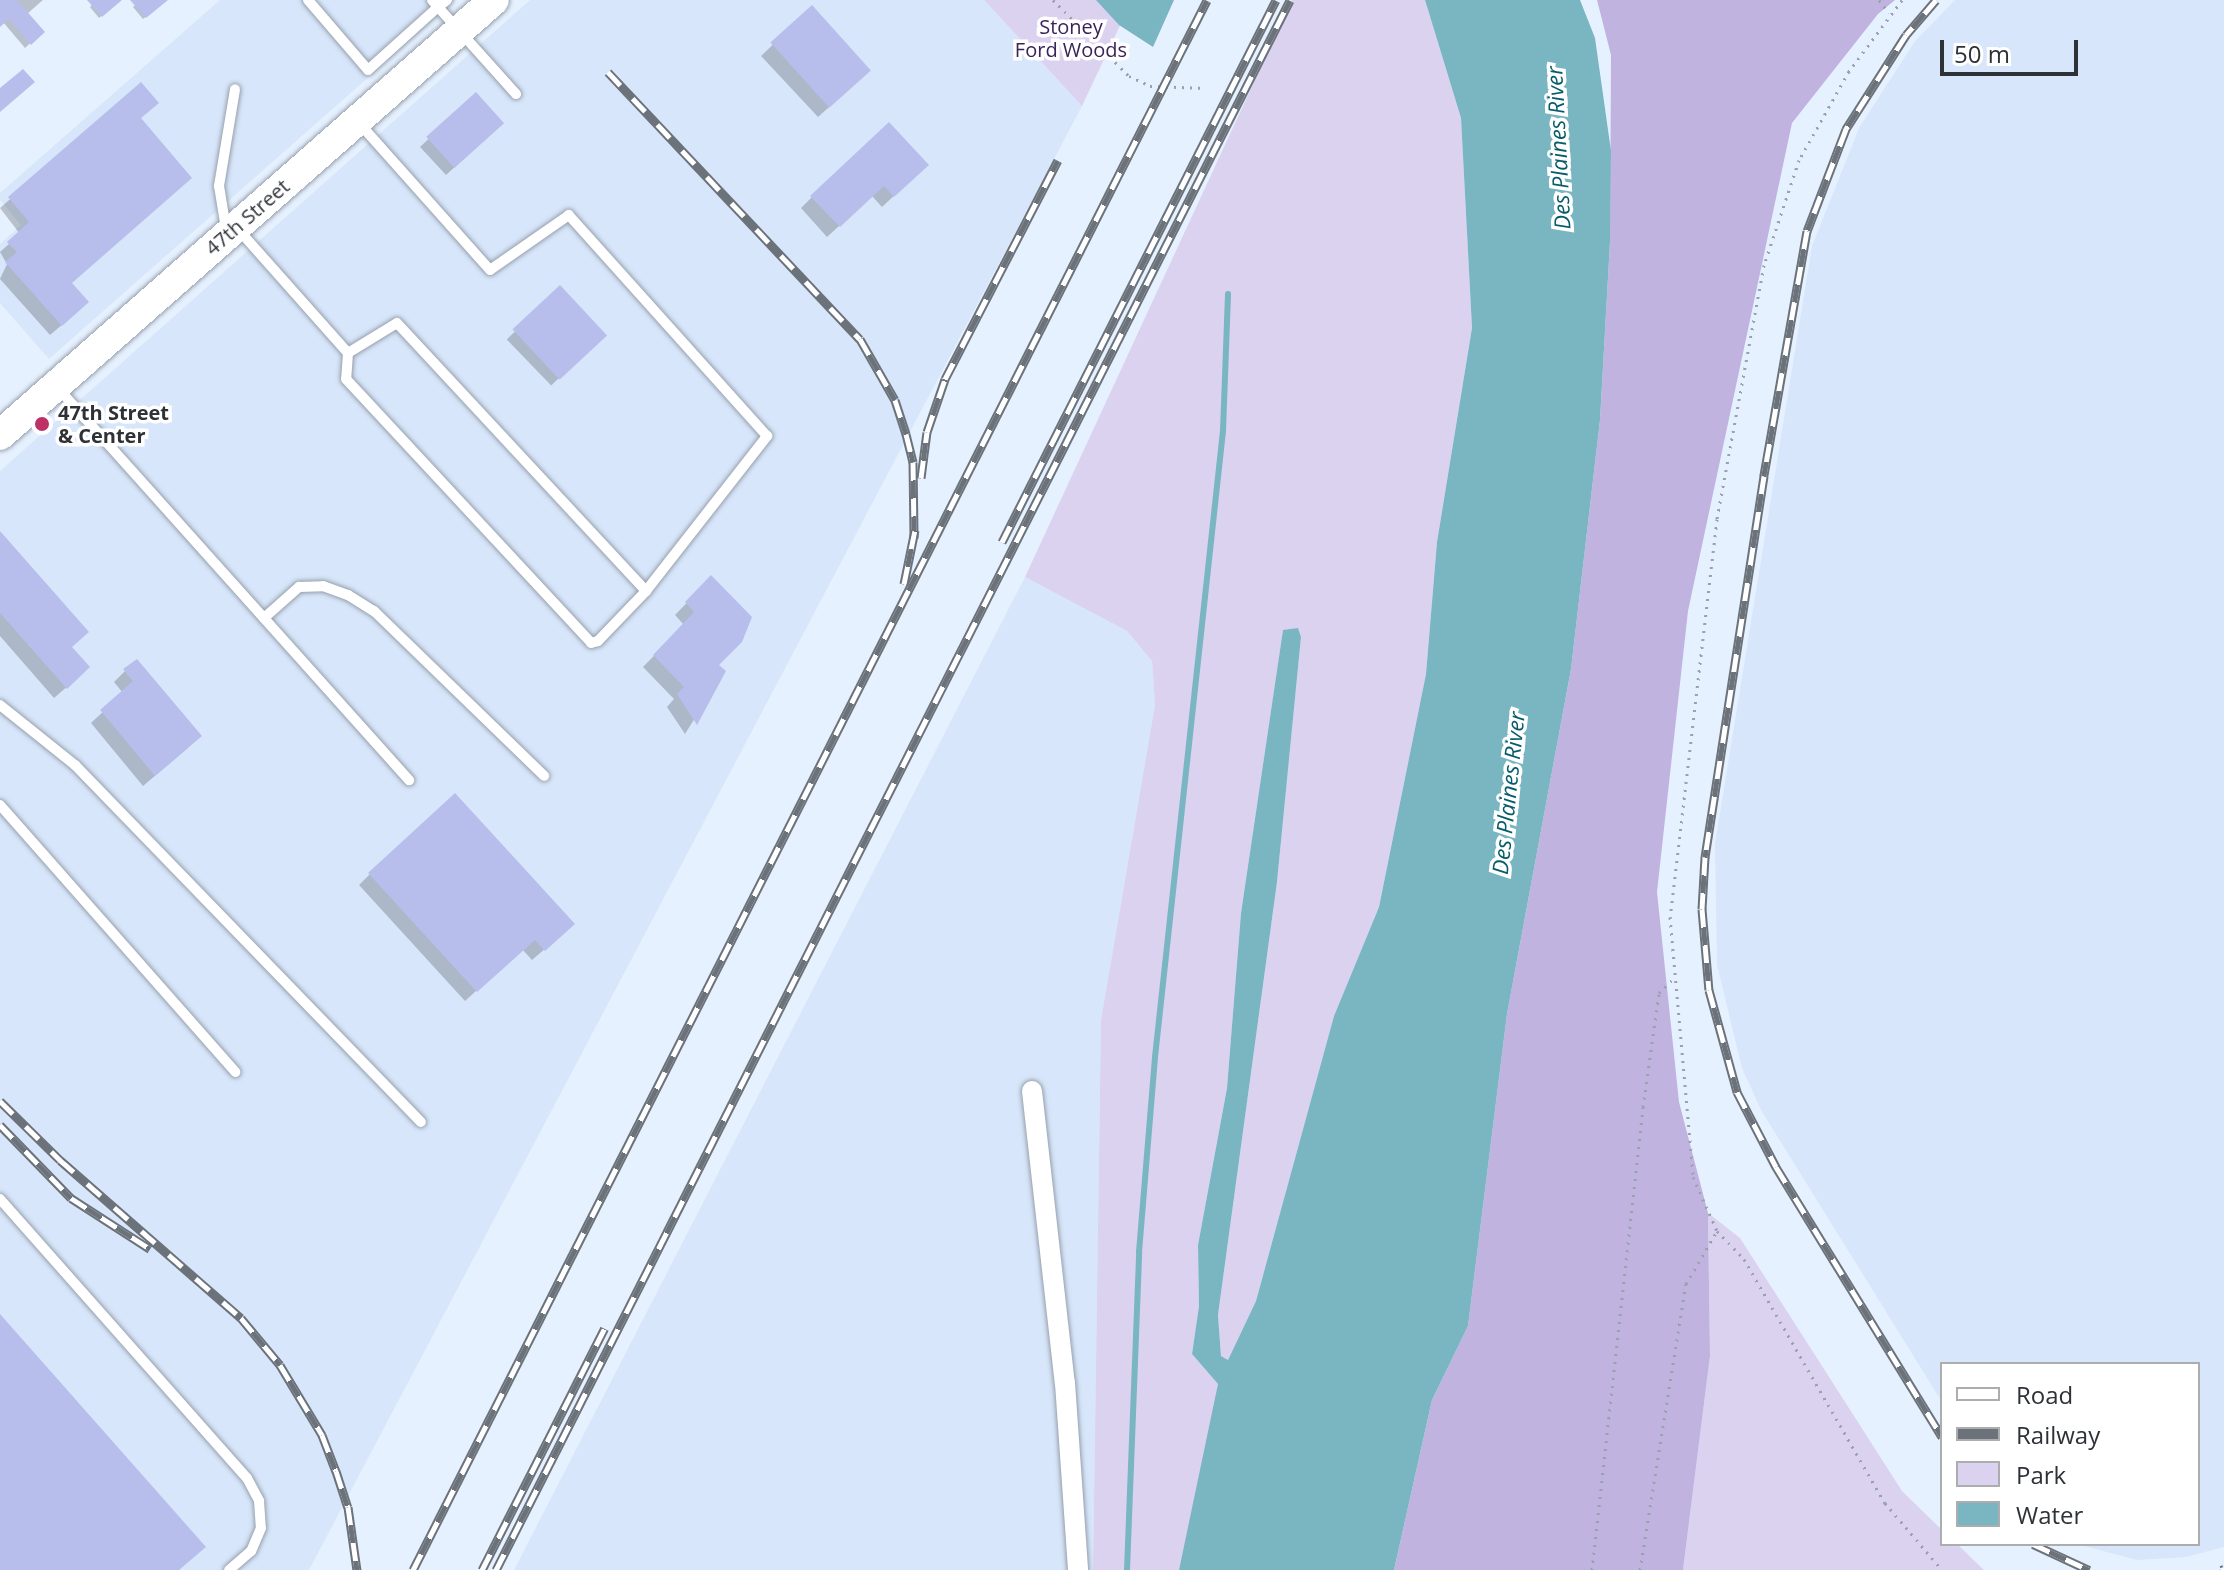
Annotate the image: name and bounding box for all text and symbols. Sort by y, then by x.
park label: Stoney Ford Woods [1015,15,1127,62]
scale bar [1944,24,2082,74]
text: 50 m [1954,37,2010,70]
water label: Des Plaines River [1541,66,1575,230]
street label: 47th Street [200,174,294,260]
place label: 47th Street & Center [58,400,169,447]
marker: 47th Street & Center [33,415,51,433]
water label: Des Plaines River [1486,710,1530,876]
legend [1940,1362,2200,1546]
text: Road [2016,1378,2073,1411]
text: Railway [2016,1418,2100,1451]
text: Park [2016,1458,2066,1491]
text: Water [2016,1498,2083,1531]

